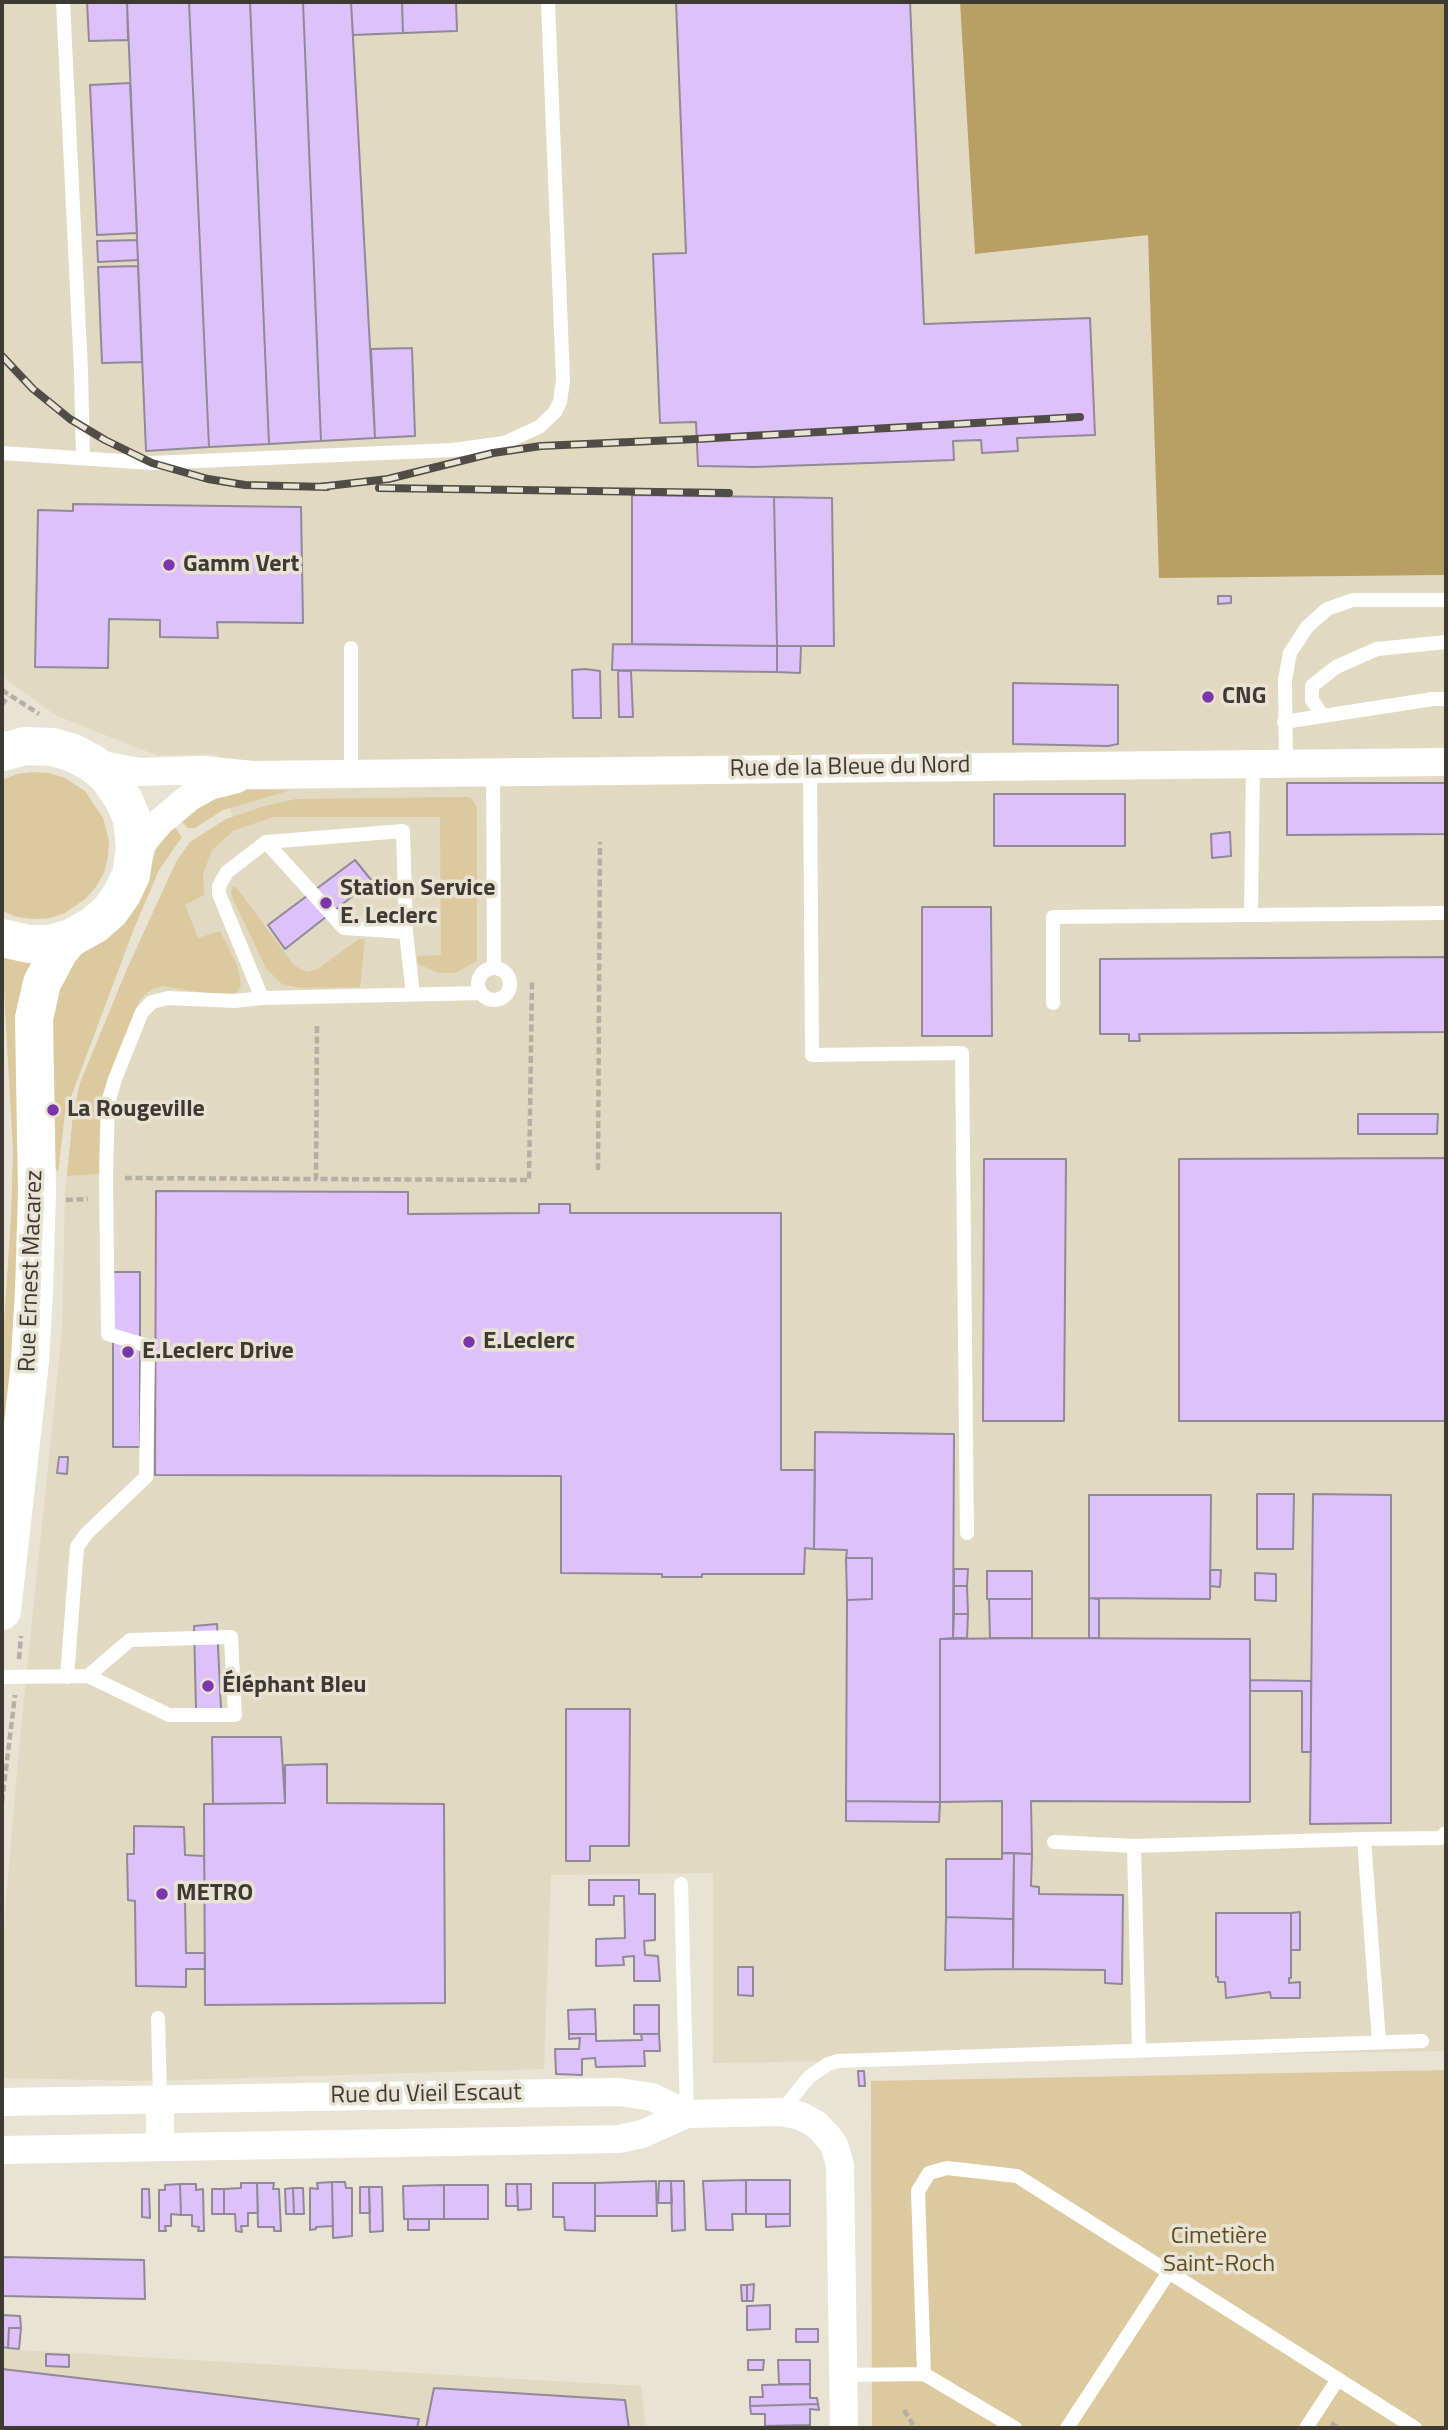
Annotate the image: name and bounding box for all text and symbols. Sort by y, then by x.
place label: Gamm Vert [183,551,299,579]
marker: Gamm Vert [161,557,177,573]
place label: CNG [1222,683,1266,711]
marker: CNG [1200,689,1216,705]
street label: Rue de la Bleue du Nord [729,752,971,784]
place label: Station Service E. Leclerc [340,875,495,931]
marker: Station Service E. Leclerc [318,895,334,911]
place label: La Rougeville [67,1096,205,1124]
marker: La Rougeville [45,1102,61,1118]
street label: Rue Ernest Macarez [14,1170,50,1372]
place label: E.Leclerc [483,1328,575,1356]
marker: E.Leclerc [461,1334,477,1350]
place label: E.Leclerc Drive [142,1338,294,1366]
marker: E.Leclerc Drive [120,1344,136,1360]
place label: Éléphant Bleu [222,1672,367,1700]
marker: Éléphant Bleu [200,1678,216,1694]
place label: METRO [176,1880,253,1908]
marker: METRO [154,1886,170,1902]
street label: Rue du Vieil Escaut [330,2079,522,2111]
park label: Cimetière Saint-Roch [1163,2223,1275,2279]

